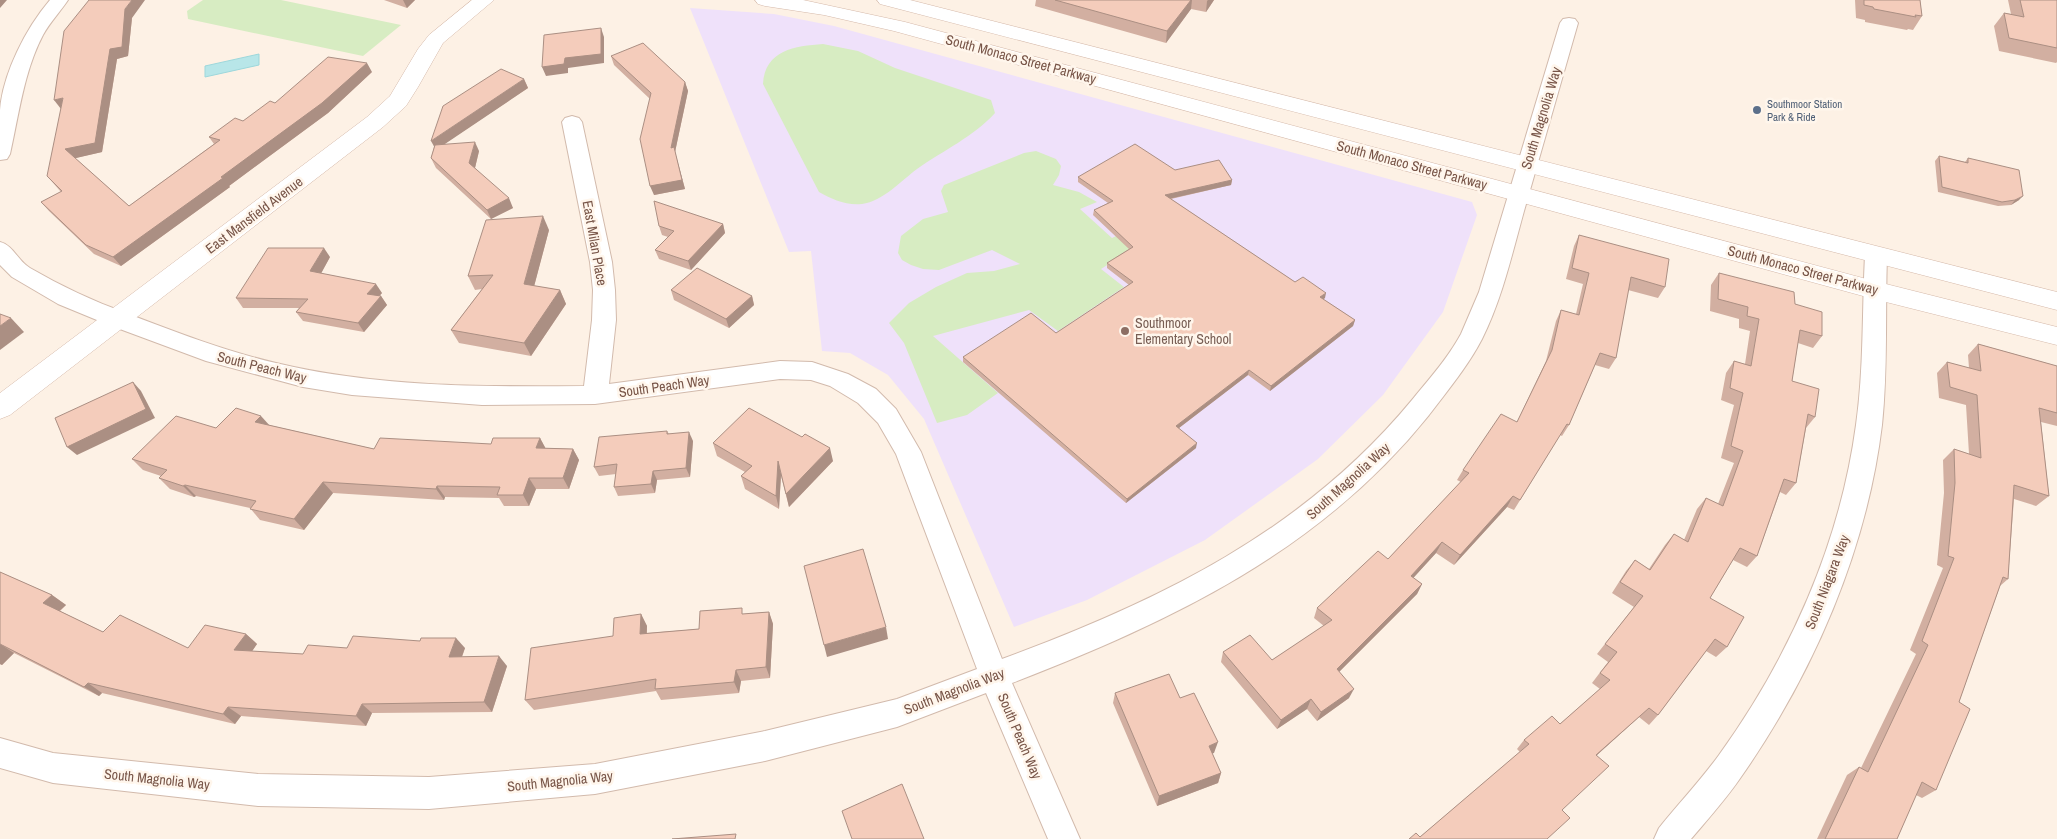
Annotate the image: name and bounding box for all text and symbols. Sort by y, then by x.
street label: South Monaco Street Parkway [944,30,1098,88]
street label: South Magnolia Way [1517,64,1565,171]
place label: Southmoor Station Park & Ride [1767,97,1842,124]
marker: Southmoor Station Park & Ride [1751,104,1763,116]
street label: South Monaco Street Parkway [1335,136,1489,194]
street label: East Mansfield Avenue [202,173,306,257]
street label: East Milan Place [579,199,611,287]
street label: South Monaco Street Parkway [1726,241,1880,299]
place label: Southmoor Elementary School [1135,314,1231,348]
marker: Southmoor Elementary School [1119,325,1131,337]
street label: South Peach Way [215,347,309,387]
street label: South Peach Way [617,371,711,401]
street label: South Magnolia Way [1303,439,1394,523]
street label: South Niagara Way [1801,532,1853,632]
street label: South Magnolia Way [901,663,1007,718]
street label: South Peach Way [994,690,1046,782]
street label: South Magnolia Way [103,765,211,794]
street label: South Magnolia Way [506,766,614,795]

